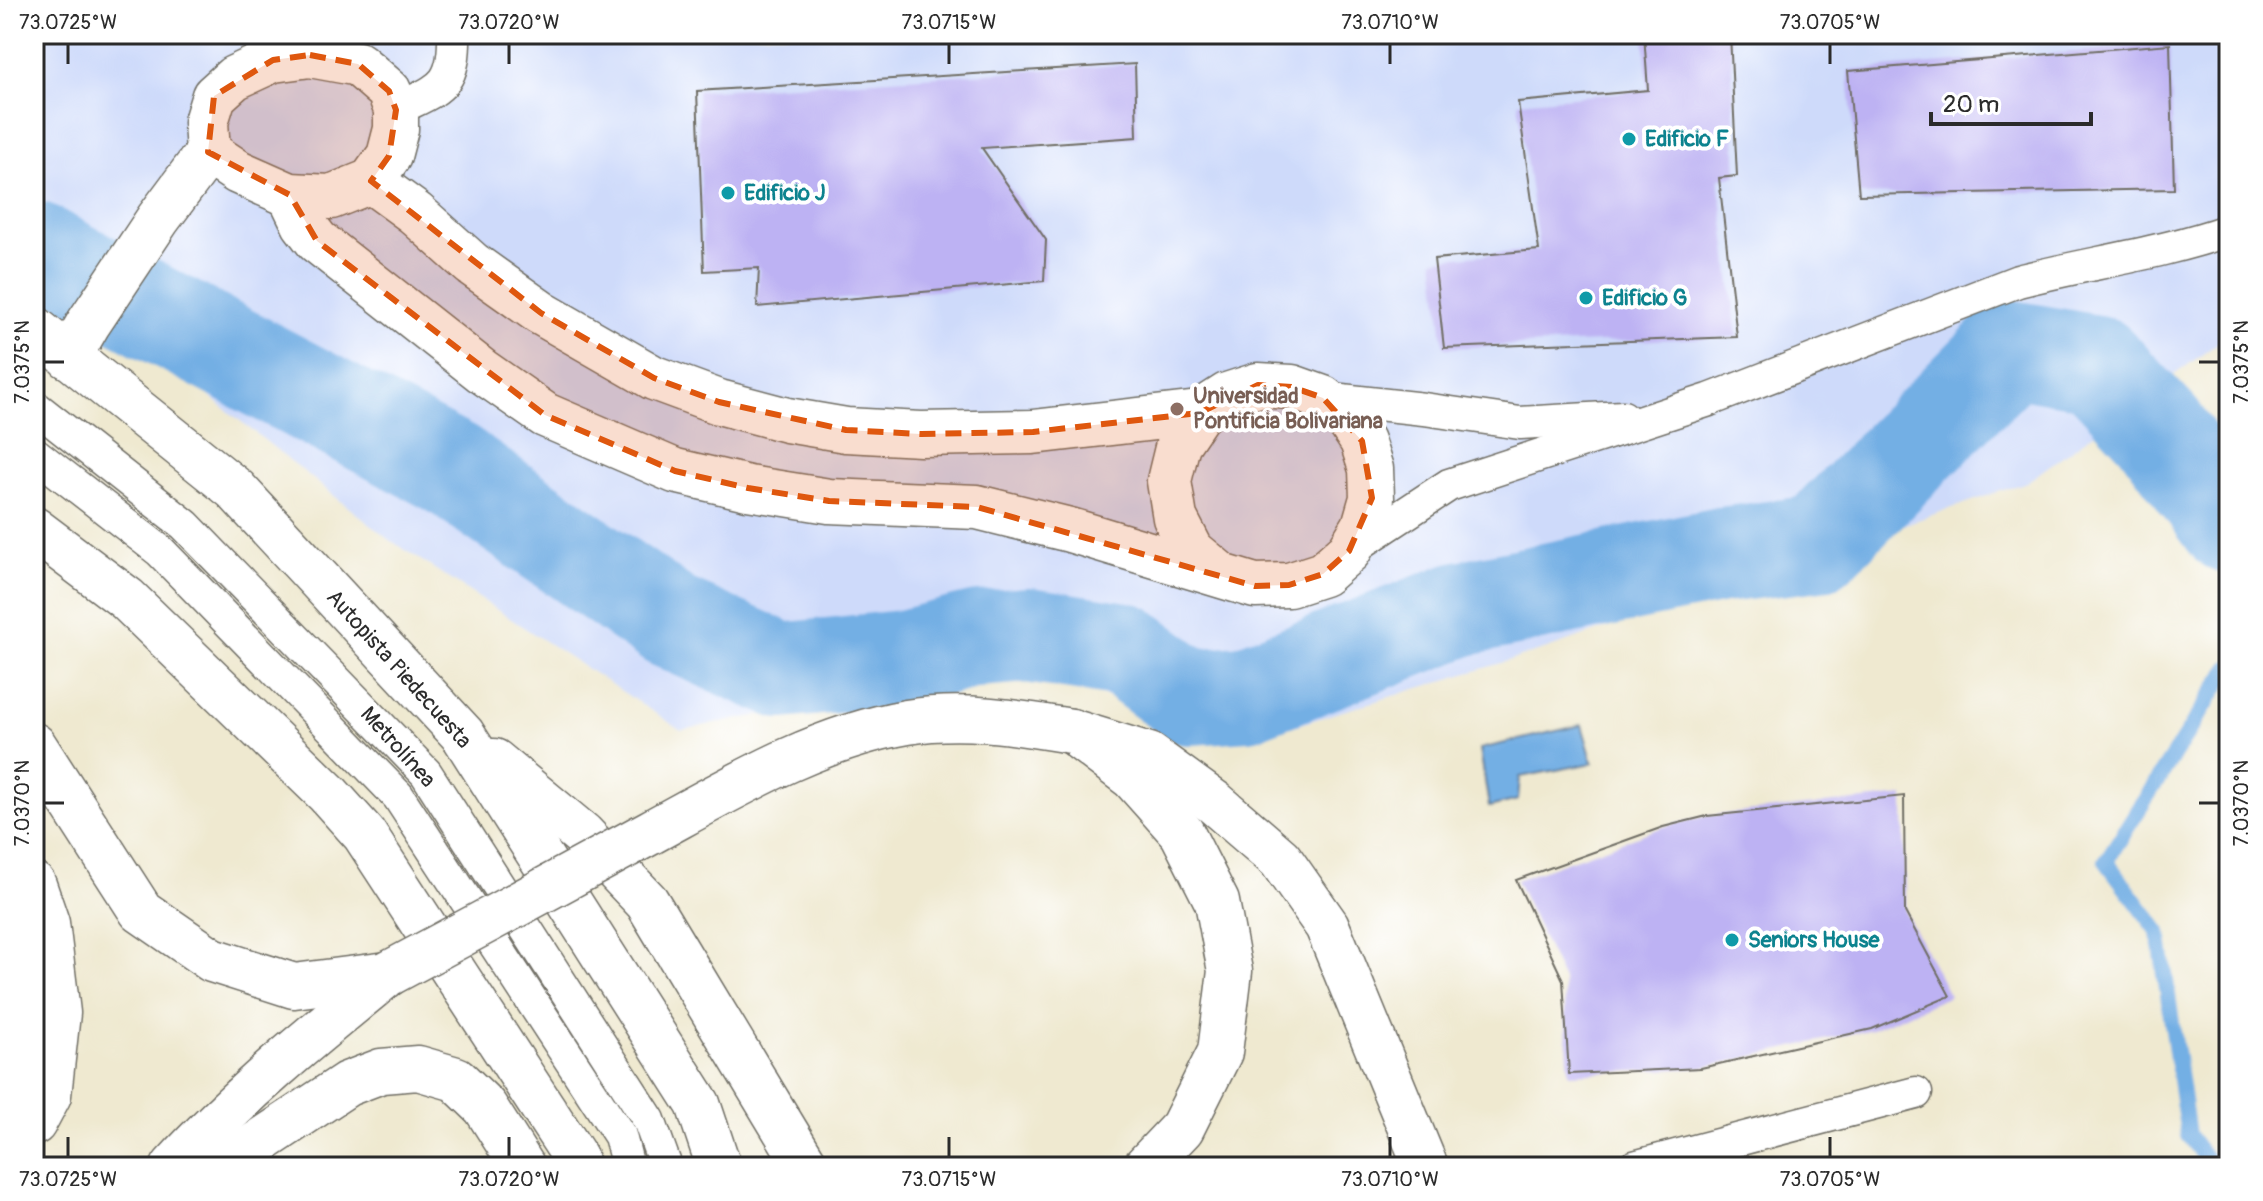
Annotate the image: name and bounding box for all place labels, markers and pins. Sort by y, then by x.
place label: Edificio F [1645,125,1729,153]
marker: Edificio F [1620,130,1638,148]
place label: Edificio J [744,179,826,207]
marker: Edificio J [719,184,737,202]
place label: Edificio G [1602,284,1687,312]
marker: Edificio G [1577,289,1595,307]
place label: Universidad Pontificia Bolivariana [1193,382,1383,435]
marker: Universidad Pontificia Bolivariana [1168,400,1186,418]
place label: Seniors House [1748,926,1881,954]
marker: Seniors House [1723,931,1741,949]

